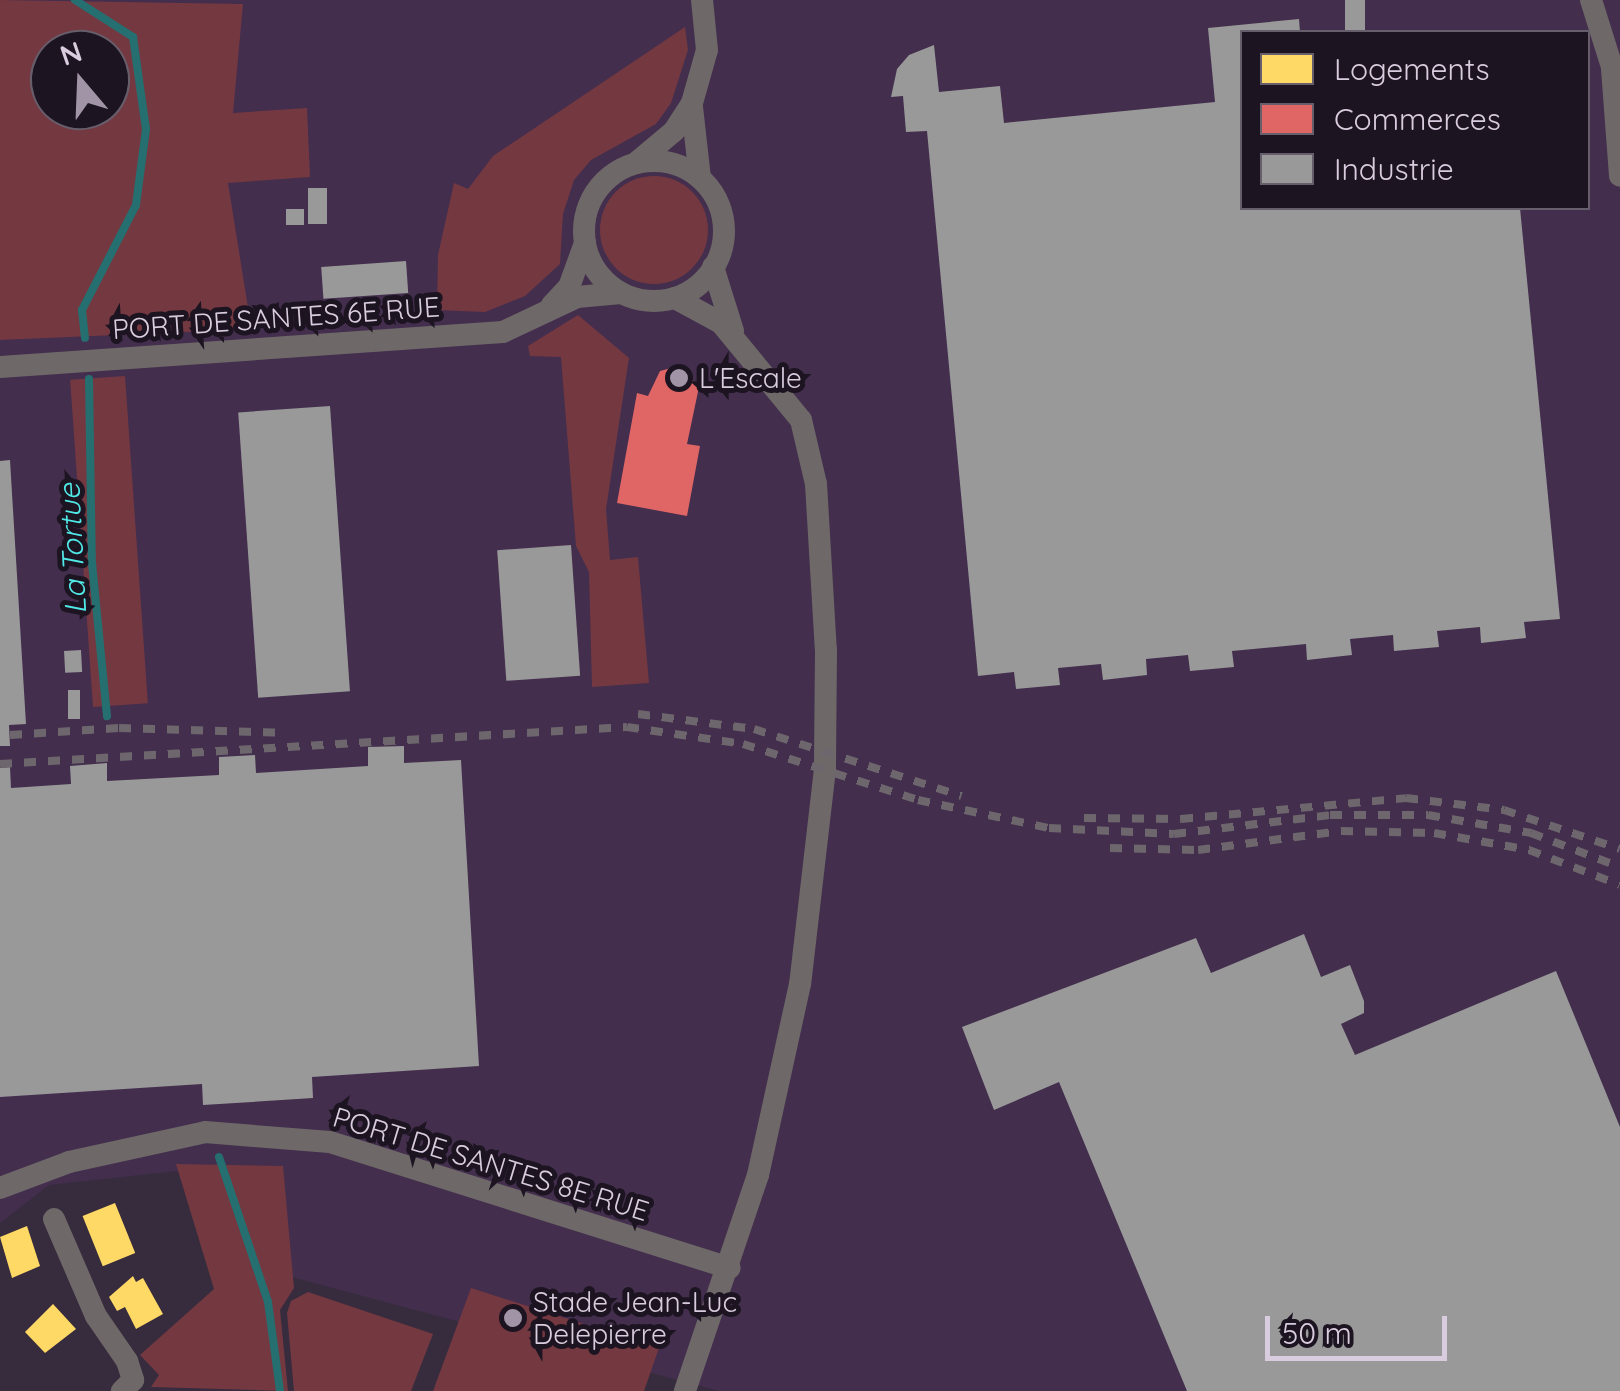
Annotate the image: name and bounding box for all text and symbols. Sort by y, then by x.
north arrow [30,30,130,130]
legend [1240,30,1590,210]
text: N [55,33,86,73]
text: Logements [1334,50,1490,88]
text: Commerces [1334,100,1501,138]
text: Industrie [1334,150,1454,188]
street label: PORT DE SANTES 6E RUE [111,290,441,346]
place label: L'Escale [699,361,802,395]
marker: L'Escale [668,367,690,389]
water label: La Tortue [51,483,93,615]
street label: PORT DE SANTES 8E RUE [329,1100,653,1228]
place label: Stade Jean-Luc Delepierre [533,1285,737,1351]
scale bar [1270,1296,1452,1358]
marker: Stade Jean-Luc Delepierre [502,1307,524,1329]
text: 50 m [1282,1314,1352,1352]

